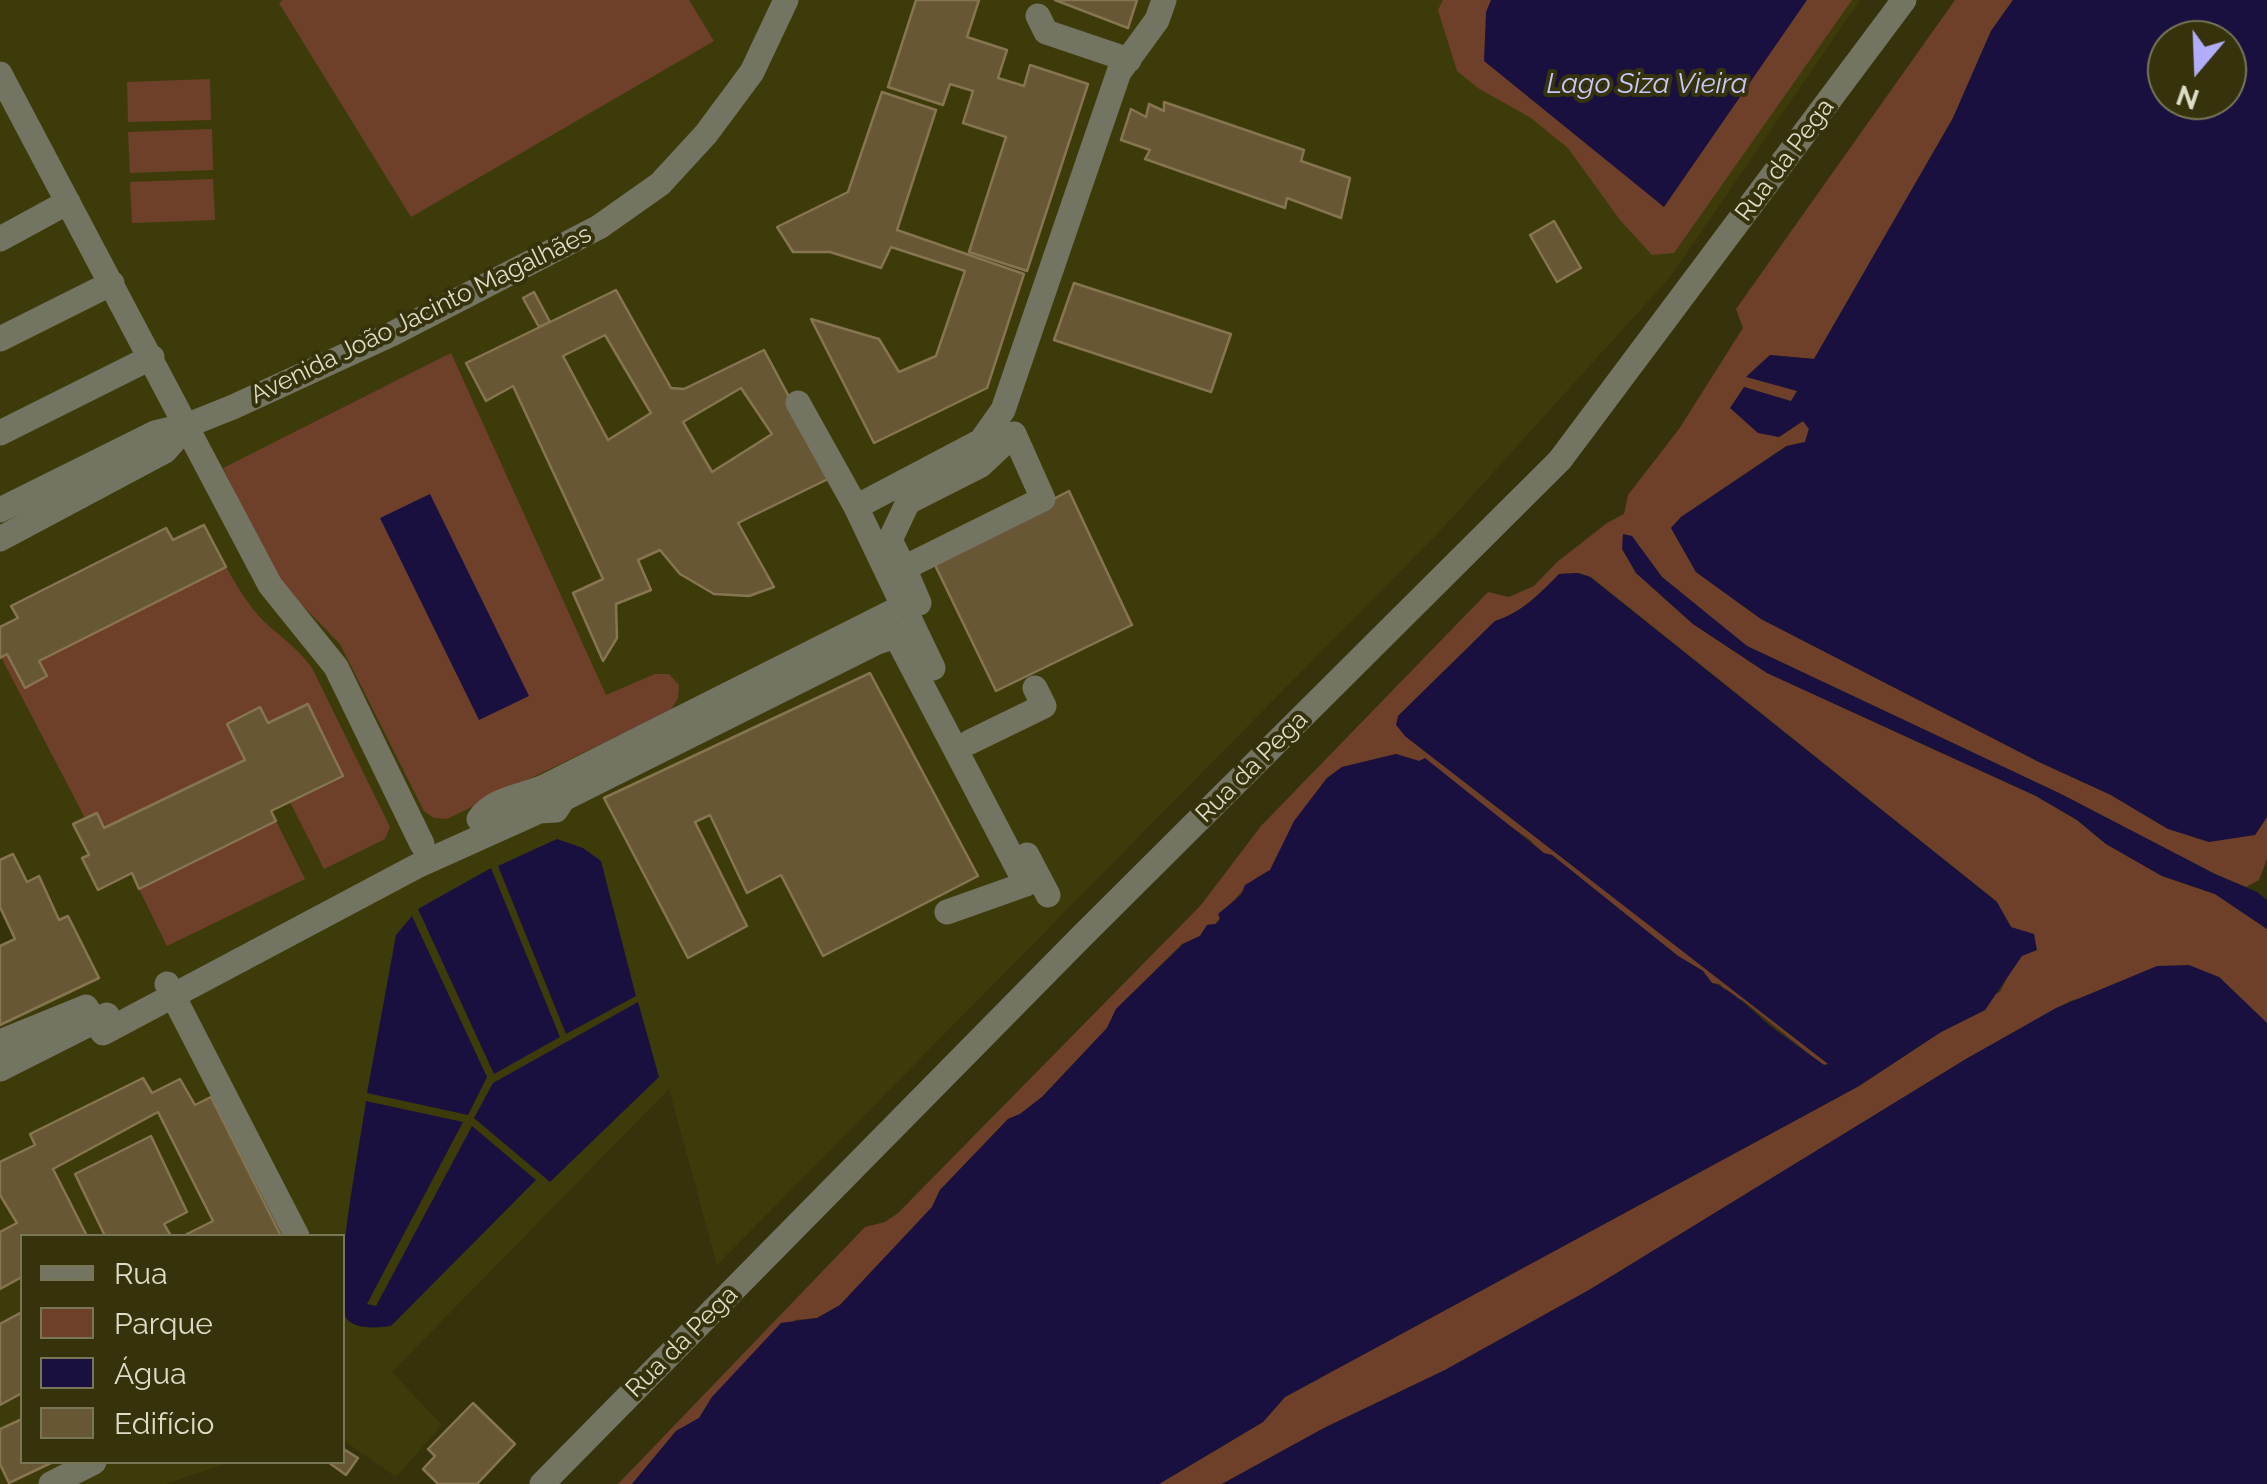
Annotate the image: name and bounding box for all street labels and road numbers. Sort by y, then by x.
street label: Rua da Pega [1729,93,1841,227]
street label: Avenida João Jacinto Magalhães [246,219,596,411]
street label: Rua da Pega [1190,705,1314,829]
street label: Rua da Pega [620,1280,744,1404]

